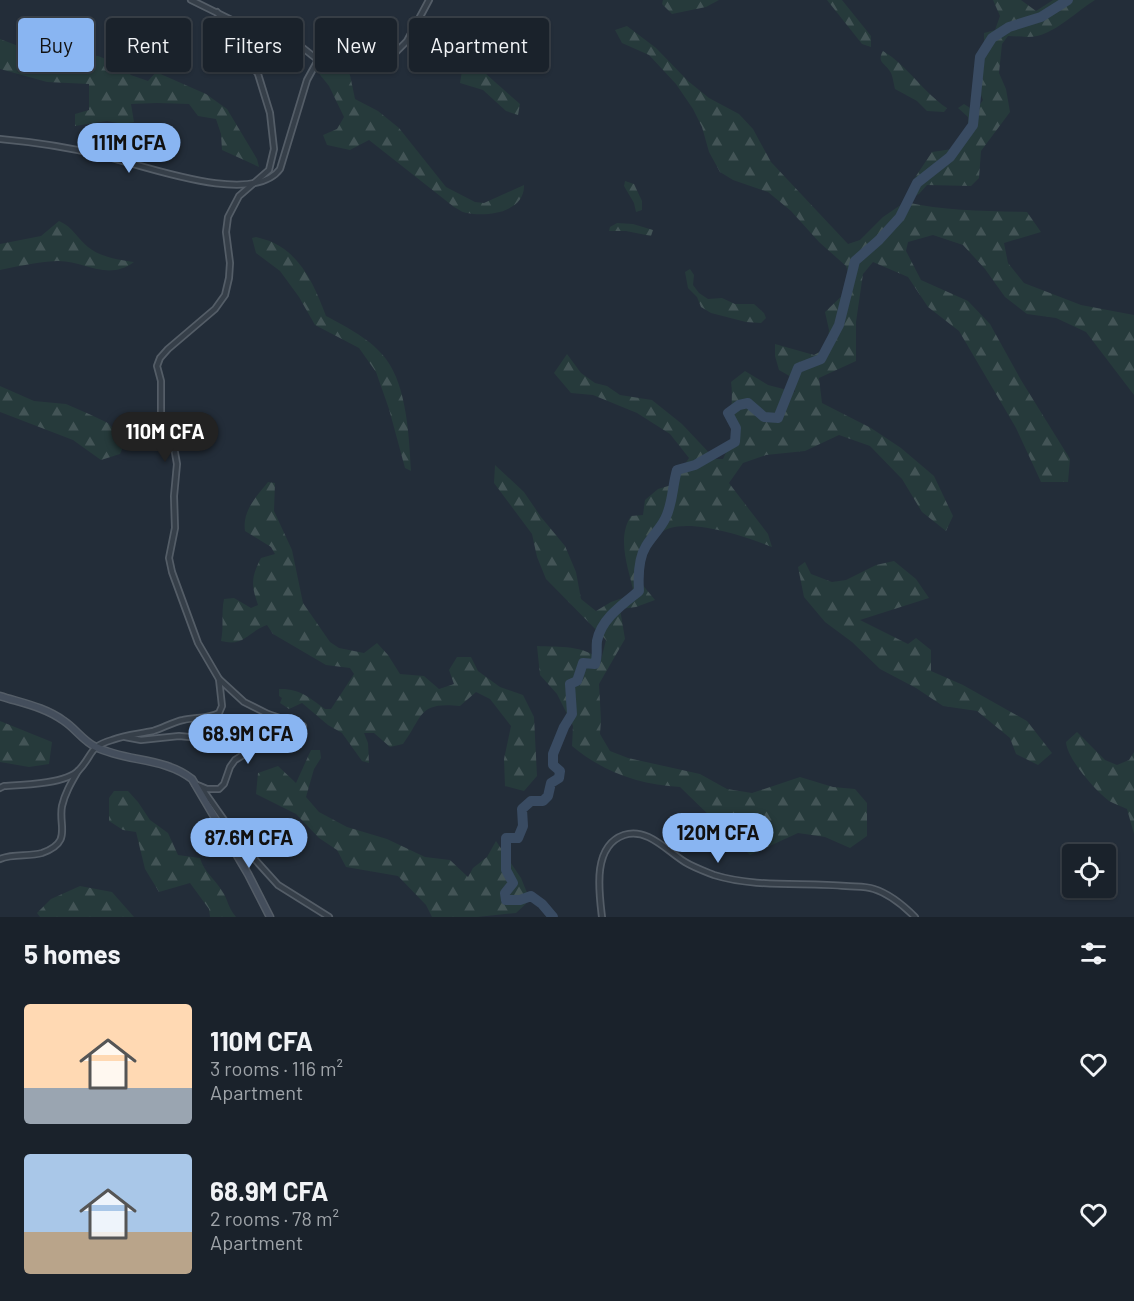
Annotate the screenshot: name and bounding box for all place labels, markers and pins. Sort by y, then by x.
pin: 111M CFA [67,123,191,174]
pin: 110M CFA [103,412,227,463]
pin: 68.9M CFA [179,714,317,765]
pin: 120M CFA [656,813,780,864]
pin: 87.6M CFA [180,818,318,869]

